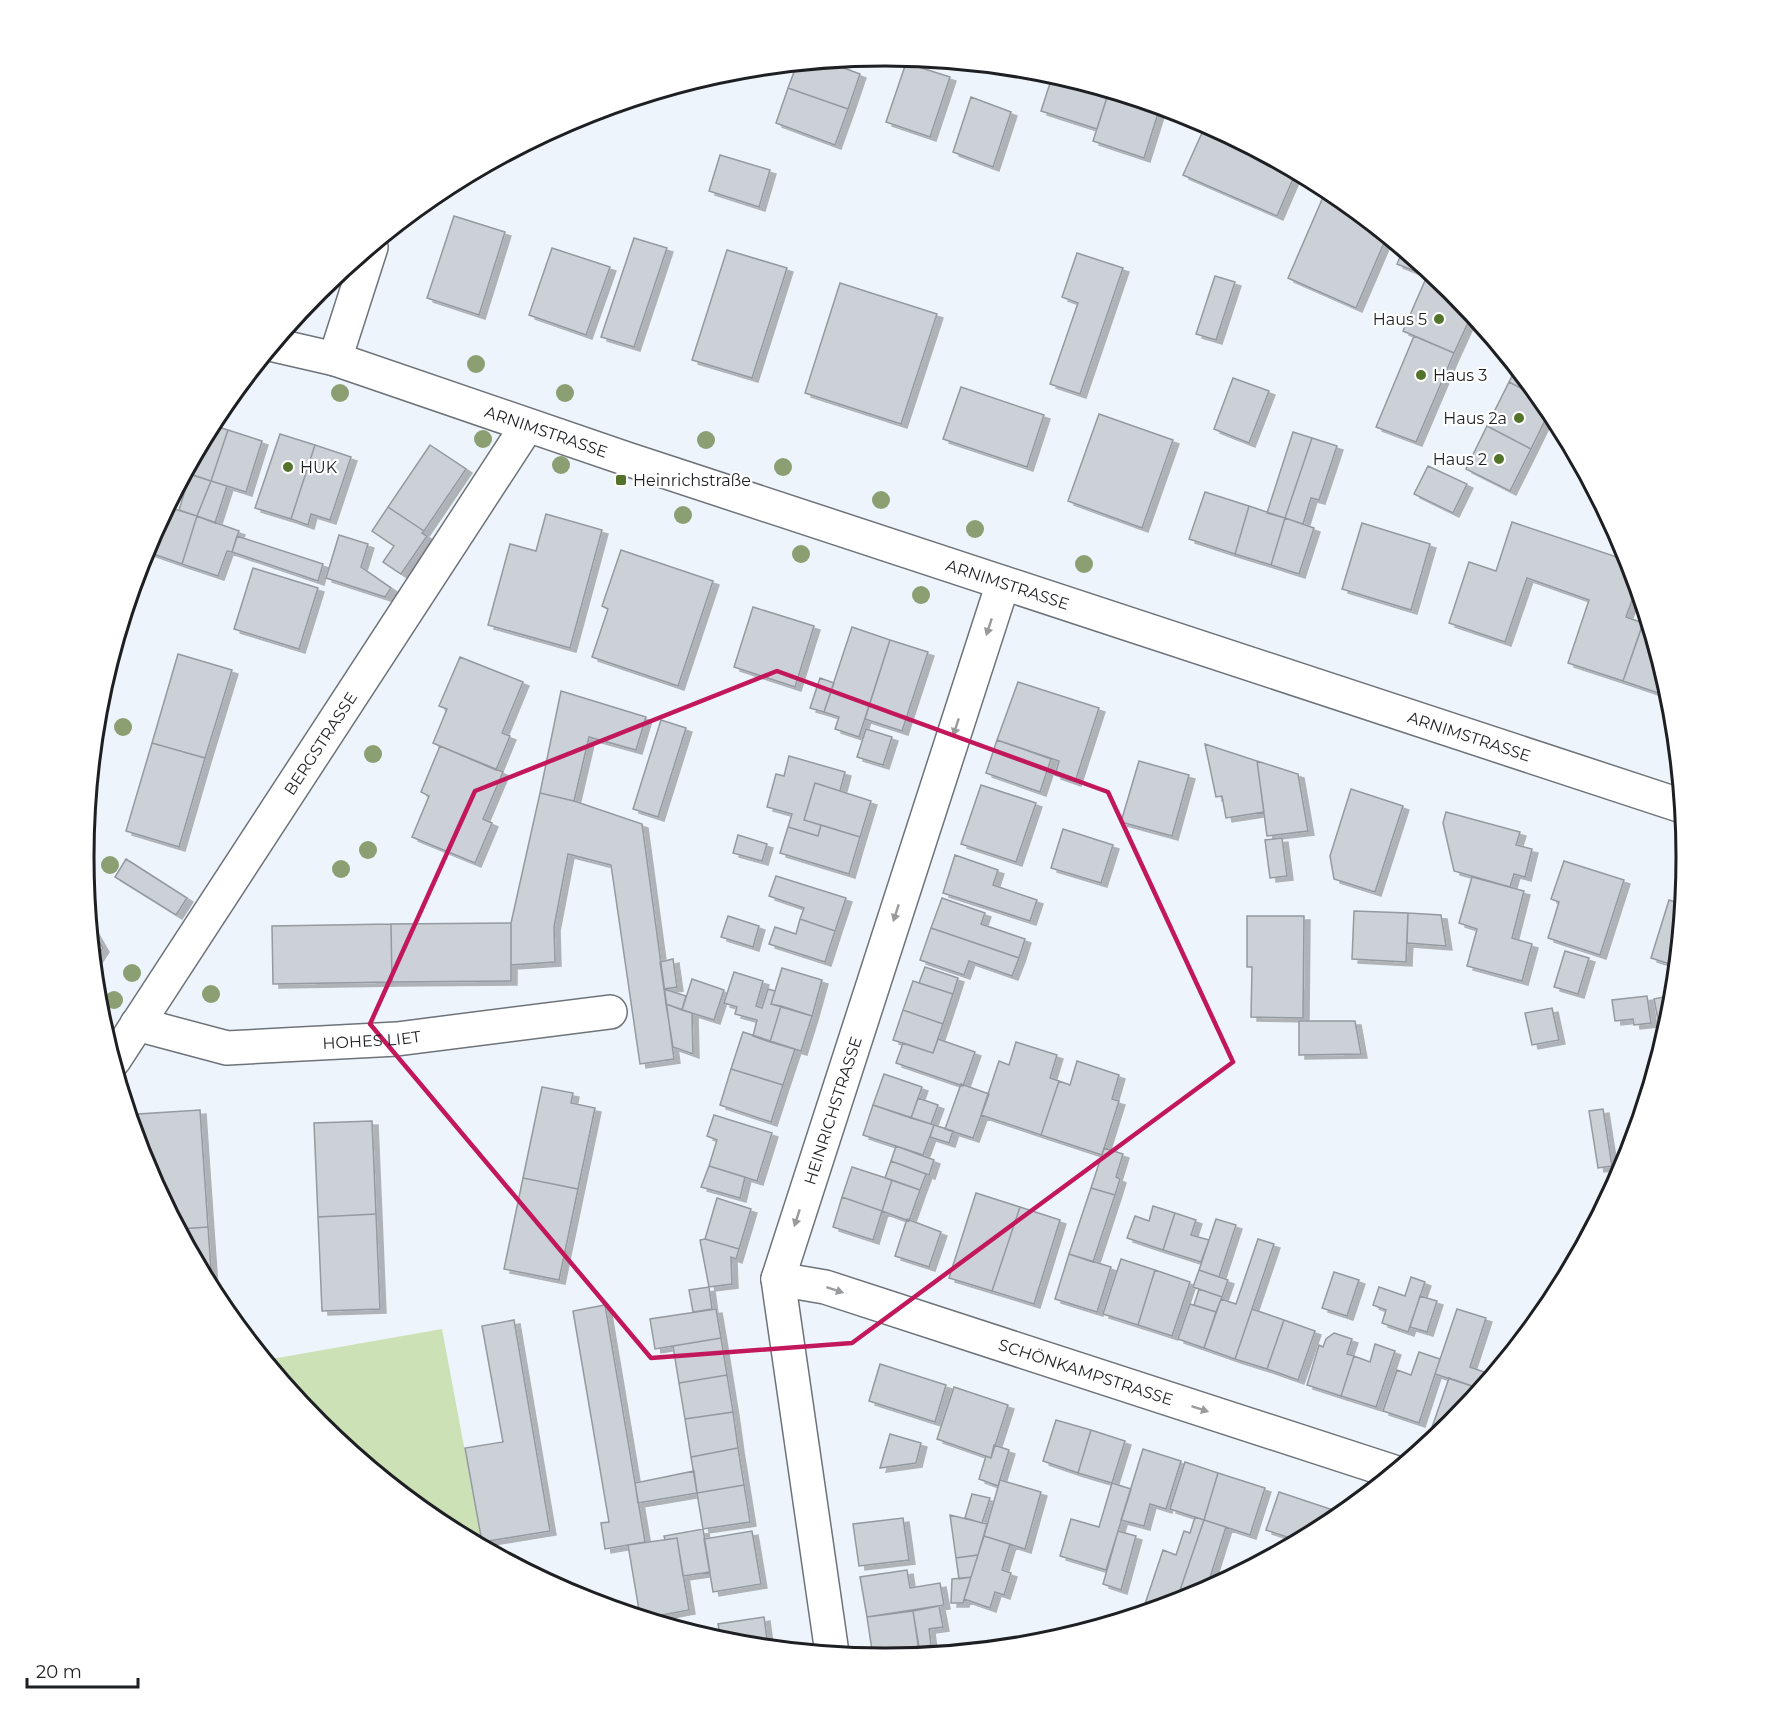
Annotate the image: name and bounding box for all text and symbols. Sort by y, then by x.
place label: Haus 5 [1373,310,1427,329]
marker: Haus 5 [1432,312,1446,326]
place label: Haus 3 [1433,366,1487,385]
marker: Haus 3 [1414,368,1428,382]
street label: ARNIMSTRASSE [482,402,610,461]
place label: Haus 2a [1443,409,1507,428]
marker: Haus 2a [1512,411,1526,425]
place label: Haus 2 [1433,450,1487,469]
marker: Haus 2 [1492,452,1506,466]
place label: HUK [300,458,338,477]
marker: HUK [281,460,295,474]
place label: Heinrichstraße [633,471,751,490]
marker: Heinrichstraße [614,473,628,487]
street label: ARNIMSTRASSE [944,555,1072,613]
one-way arrow [983,618,993,636]
street label: BERGSTRASSE [280,688,361,798]
street label: ARNIMSTRASSE [1405,707,1533,765]
one-way arrow [951,718,960,736]
one-way arrow [891,904,900,922]
street label: HOHES LIET [322,1026,423,1052]
street label: HEINRICHSTRASSE [800,1034,865,1187]
one-way arrow [792,1209,801,1227]
one-way arrow [826,1286,844,1295]
street label: SCHÖNKAMPSTRASSE [996,1335,1175,1409]
one-way arrow [1191,1405,1209,1414]
scale bar [27,1651,138,1689]
text: 20 m [36,1661,82,1683]

